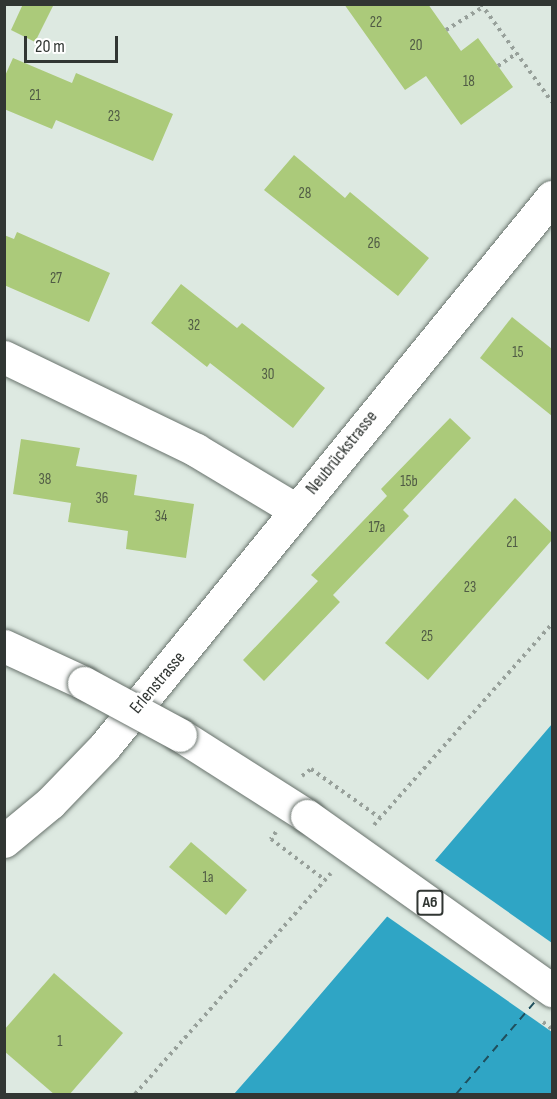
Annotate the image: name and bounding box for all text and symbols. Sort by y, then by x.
house number: 22 [370,14,382,32]
scale bar [27,24,122,62]
text: 20 m [35,36,65,57]
house number: 20 [410,37,422,55]
house number: 18 [463,73,475,91]
house number: 21 [29,87,41,105]
house number: 23 [108,108,120,126]
house number: 28 [299,185,311,203]
house number: 26 [368,235,380,253]
house number: 27 [50,270,62,288]
house number: 32 [188,317,200,335]
house number: 15 [512,344,524,362]
house number: 30 [262,366,274,384]
street label: Neubrückstrasse [302,407,382,499]
house number: 38 [39,471,51,489]
house number: 15b [400,473,418,491]
house number: 36 [96,490,108,508]
house number: 34 [155,508,167,526]
house number: 17a [369,519,385,537]
house number: 21 [506,534,518,552]
house number: 23 [464,579,476,597]
house number: 25 [421,628,433,646]
street label: Erlenstrasse [126,647,190,719]
house number: 1a [202,869,214,887]
road number: A6 [415,890,445,916]
house number: 1 [57,1033,63,1051]

